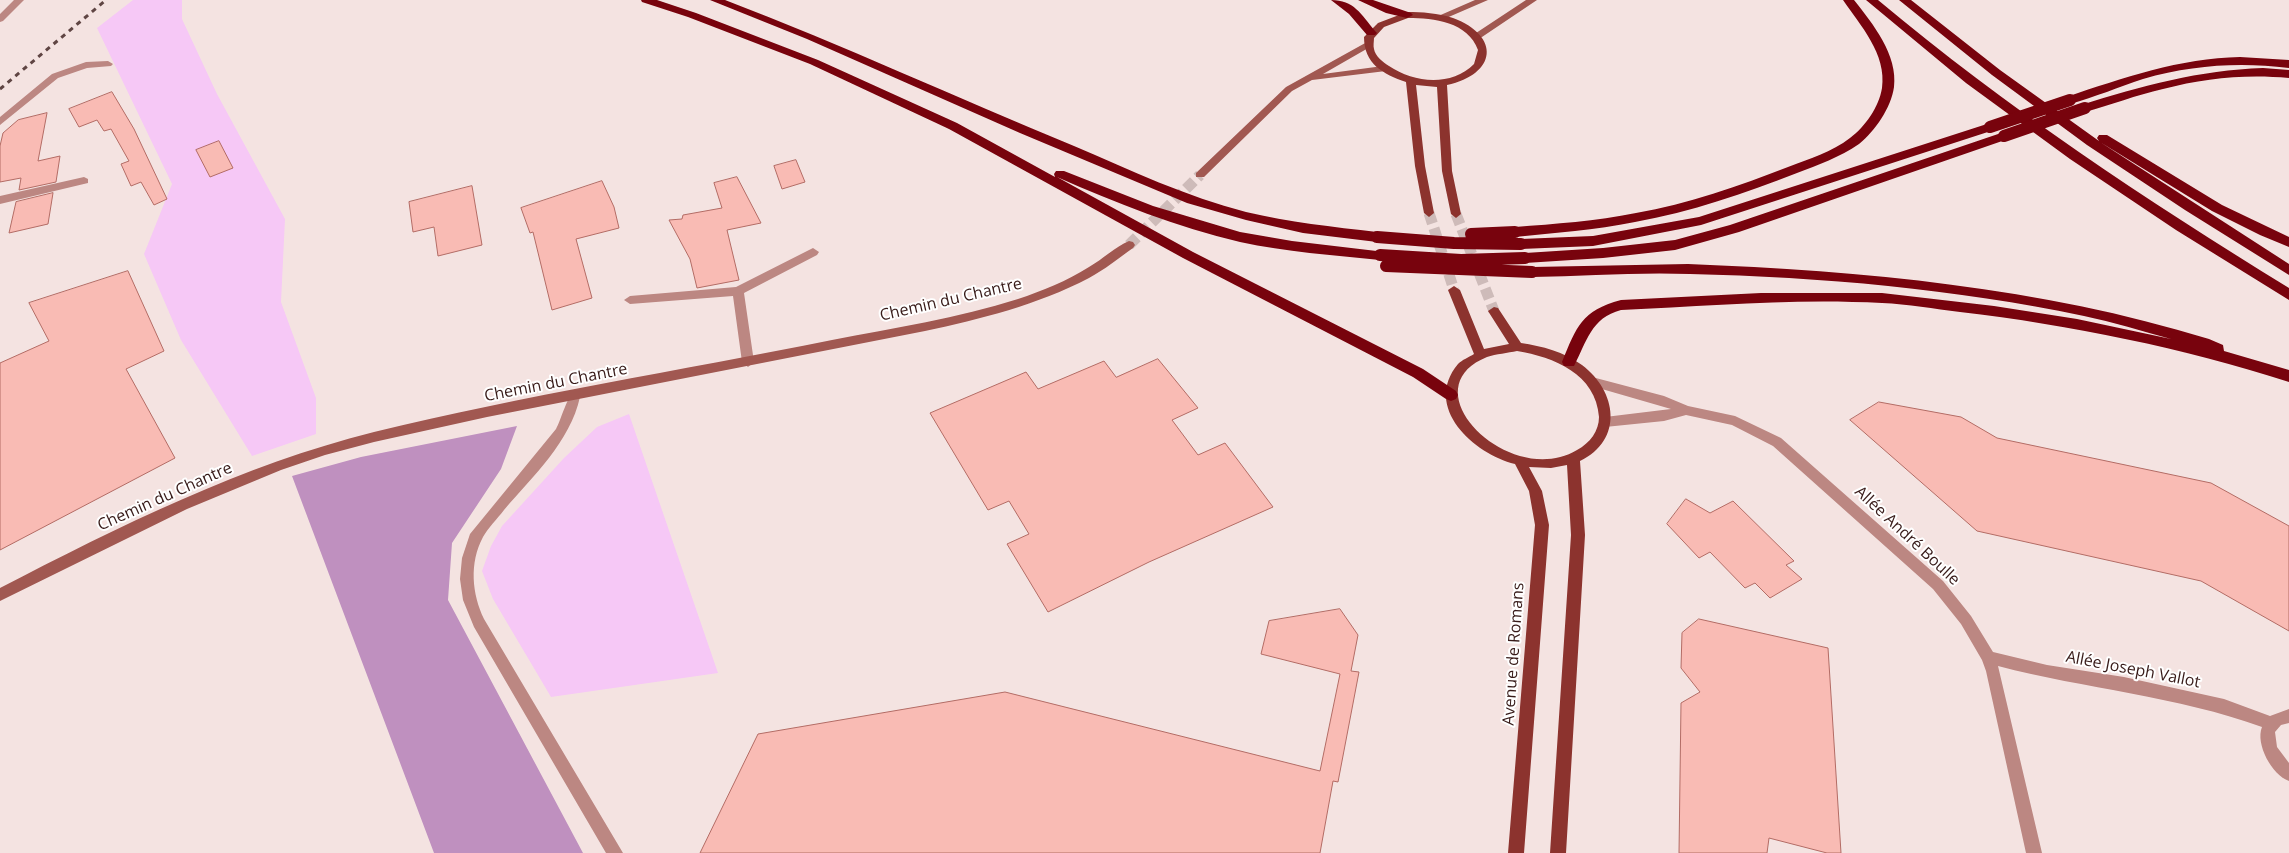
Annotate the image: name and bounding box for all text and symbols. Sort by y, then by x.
street label: Chemin du Chantre [878,274,1024,326]
street label: Chemin du Chantre [483,360,629,406]
street label: Chemin du Chantre [95,459,235,535]
street label: Allée André Boulle [1851,482,1963,590]
street label: Avenue de Romans [1499,582,1529,726]
street label: Allée Joseph Vallot [2064,648,2202,692]

